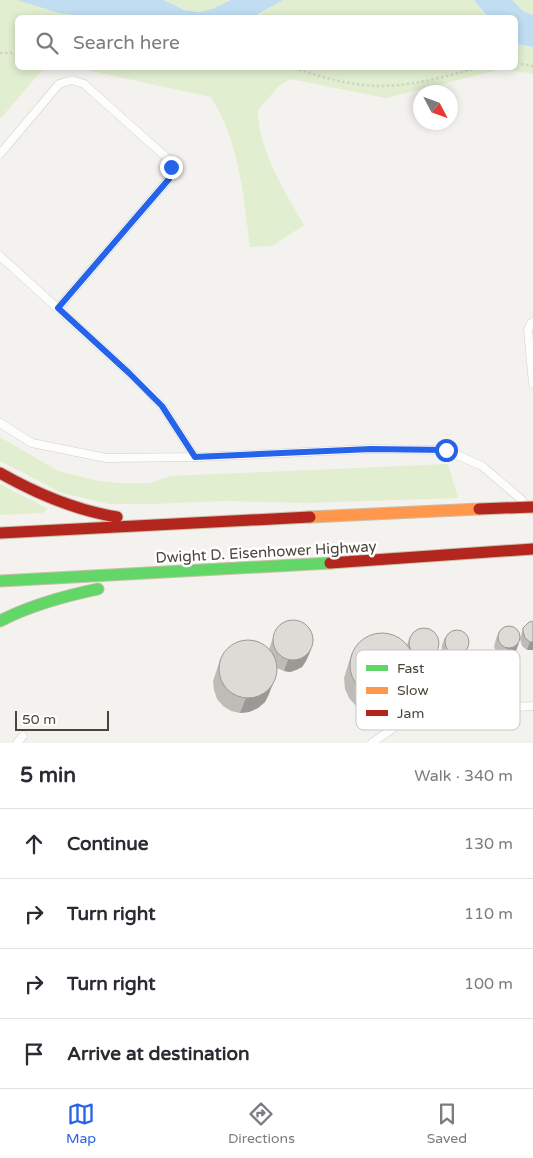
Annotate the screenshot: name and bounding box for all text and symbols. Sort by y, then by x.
search box [15,15,518,70]
icon: search [33,29,61,57]
text: Search here [73,32,180,54]
north arrow [413,85,458,130]
route end [160,156,183,179]
route start [435,439,458,462]
street label: Dwight D. Eisenhower Highway [155,537,377,567]
legend [356,650,520,730]
text: Fast [397,660,425,677]
text: Slow [397,682,429,699]
text: Jam [397,705,424,722]
scale bar [15,708,109,731]
text: 50 m [22,711,56,728]
text: 5 min [20,763,76,788]
text: Walk · 340 m [414,766,513,786]
icon: ahead [20,830,48,858]
text: Continue [67,833,149,855]
text: 130 m [464,834,513,854]
icon: right [20,900,48,928]
text: Turn right [67,903,155,925]
text: 110 m [464,904,513,924]
icon: right [20,970,48,998]
text: Turn right [67,973,155,995]
text: 100 m [464,974,513,994]
icon: arrive [20,1040,48,1068]
text: Arrive at destination [67,1043,250,1065]
tab: Map [66,1100,96,1147]
tab: Directions [228,1100,295,1147]
tab: Saved [427,1100,467,1147]

